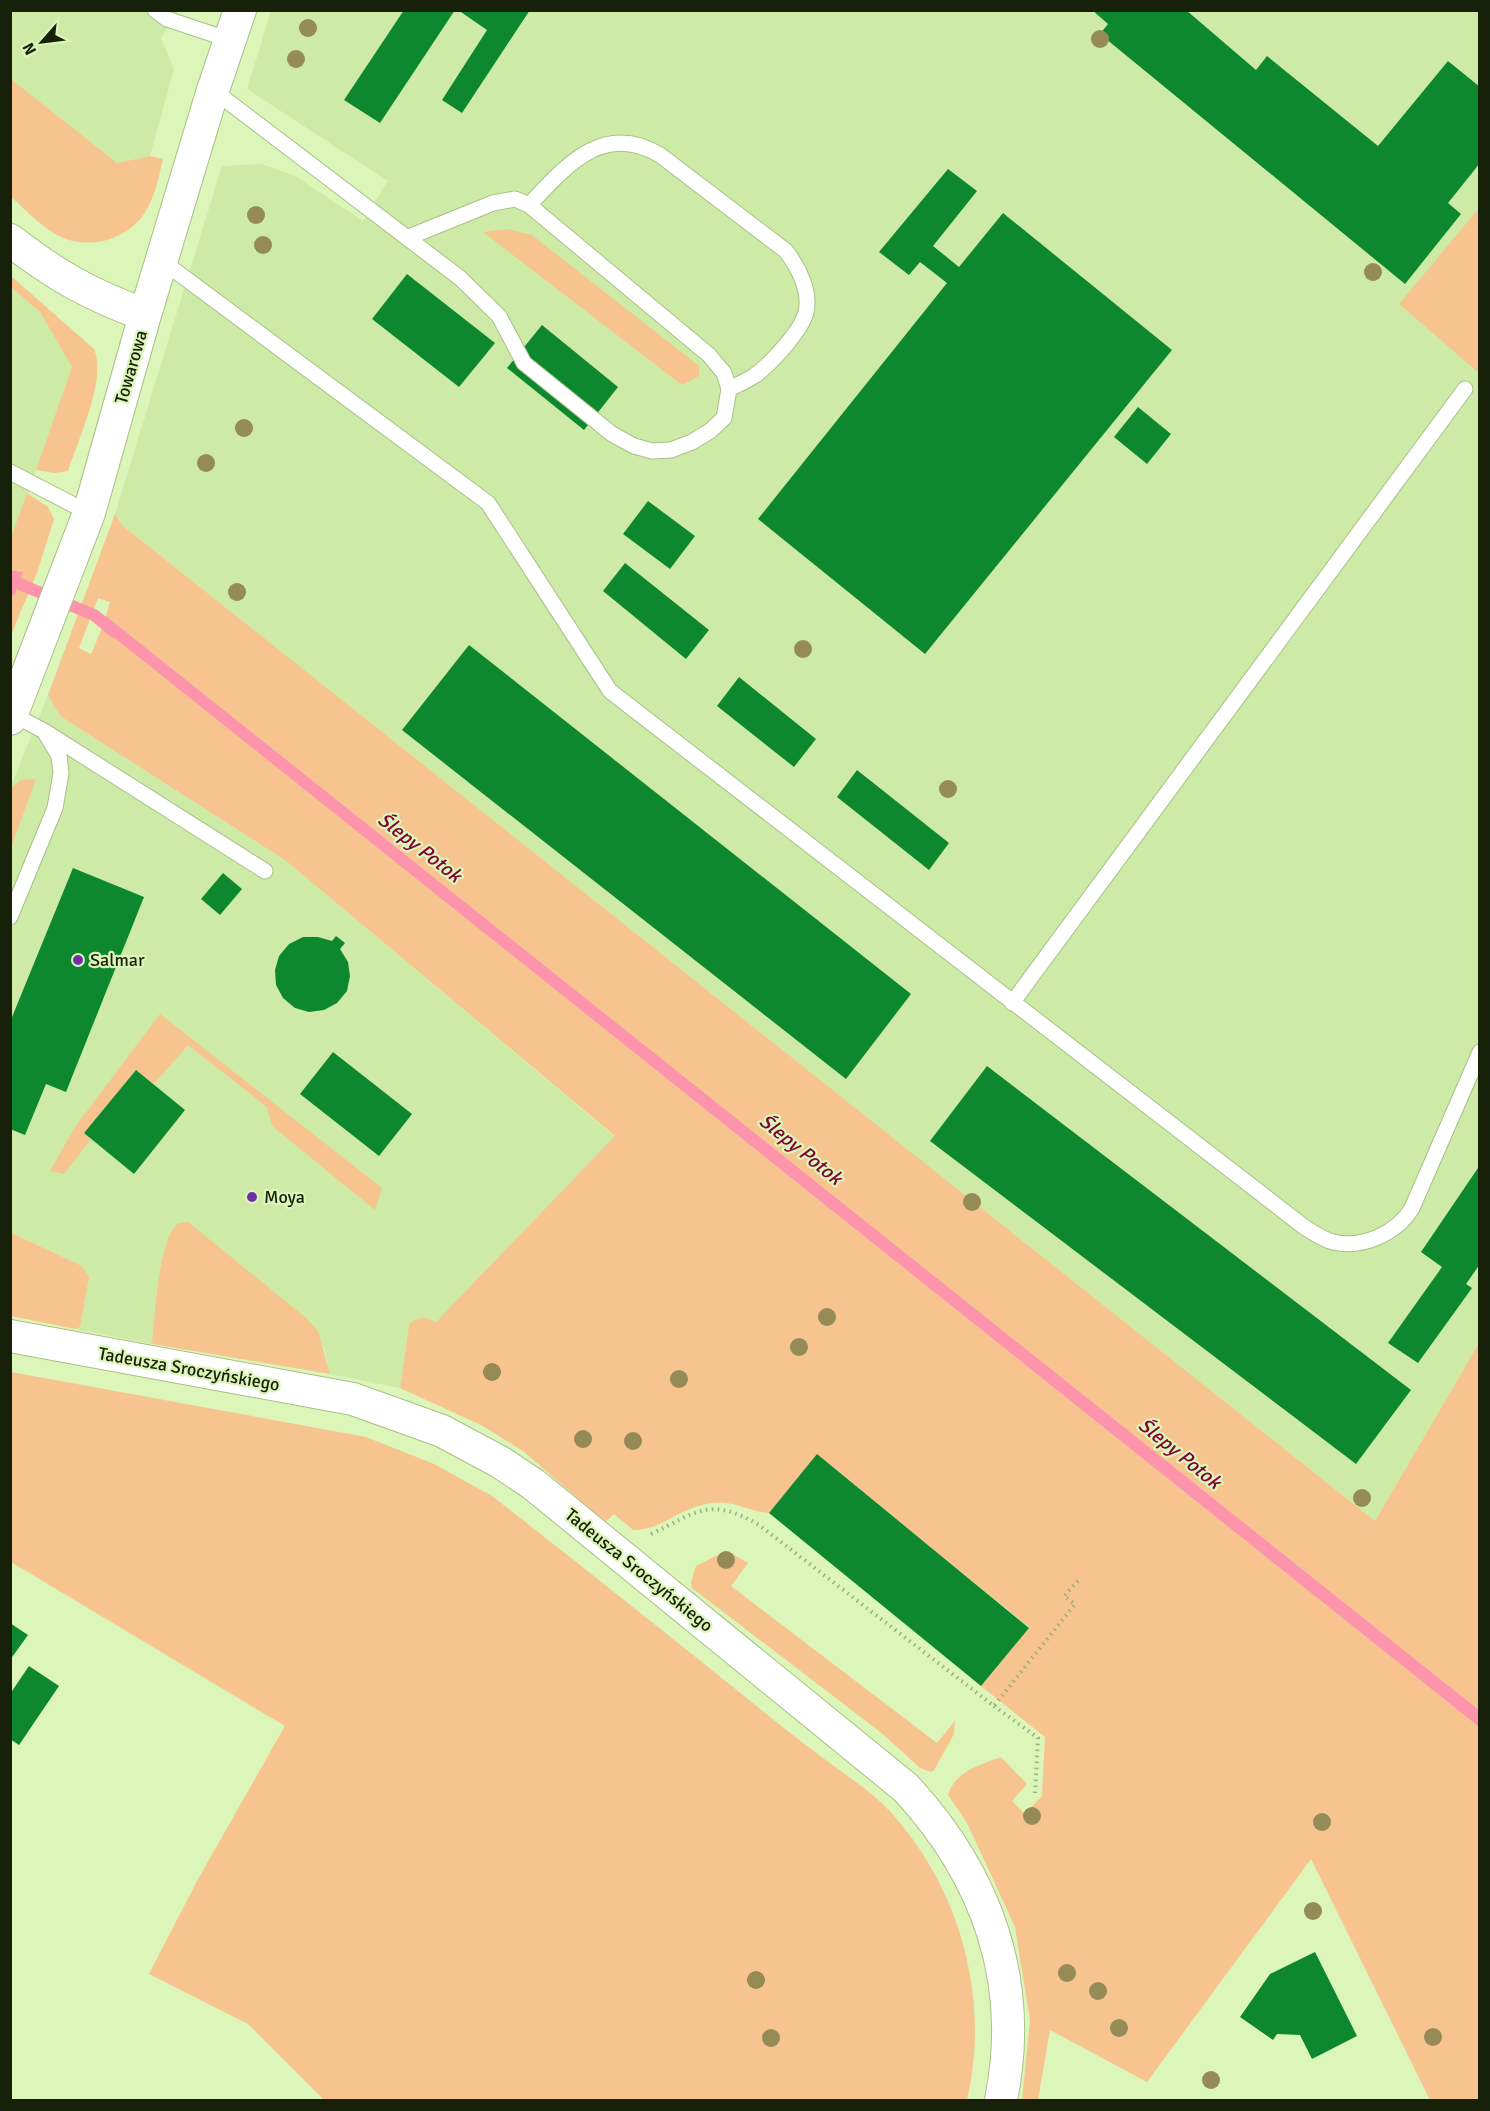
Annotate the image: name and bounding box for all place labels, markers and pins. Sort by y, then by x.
place label: Salmar [90,949,145,971]
marker: Salmar [71,953,85,967]
place label: Moya [264,1186,305,1208]
marker: Moya [245,1190,259,1204]

